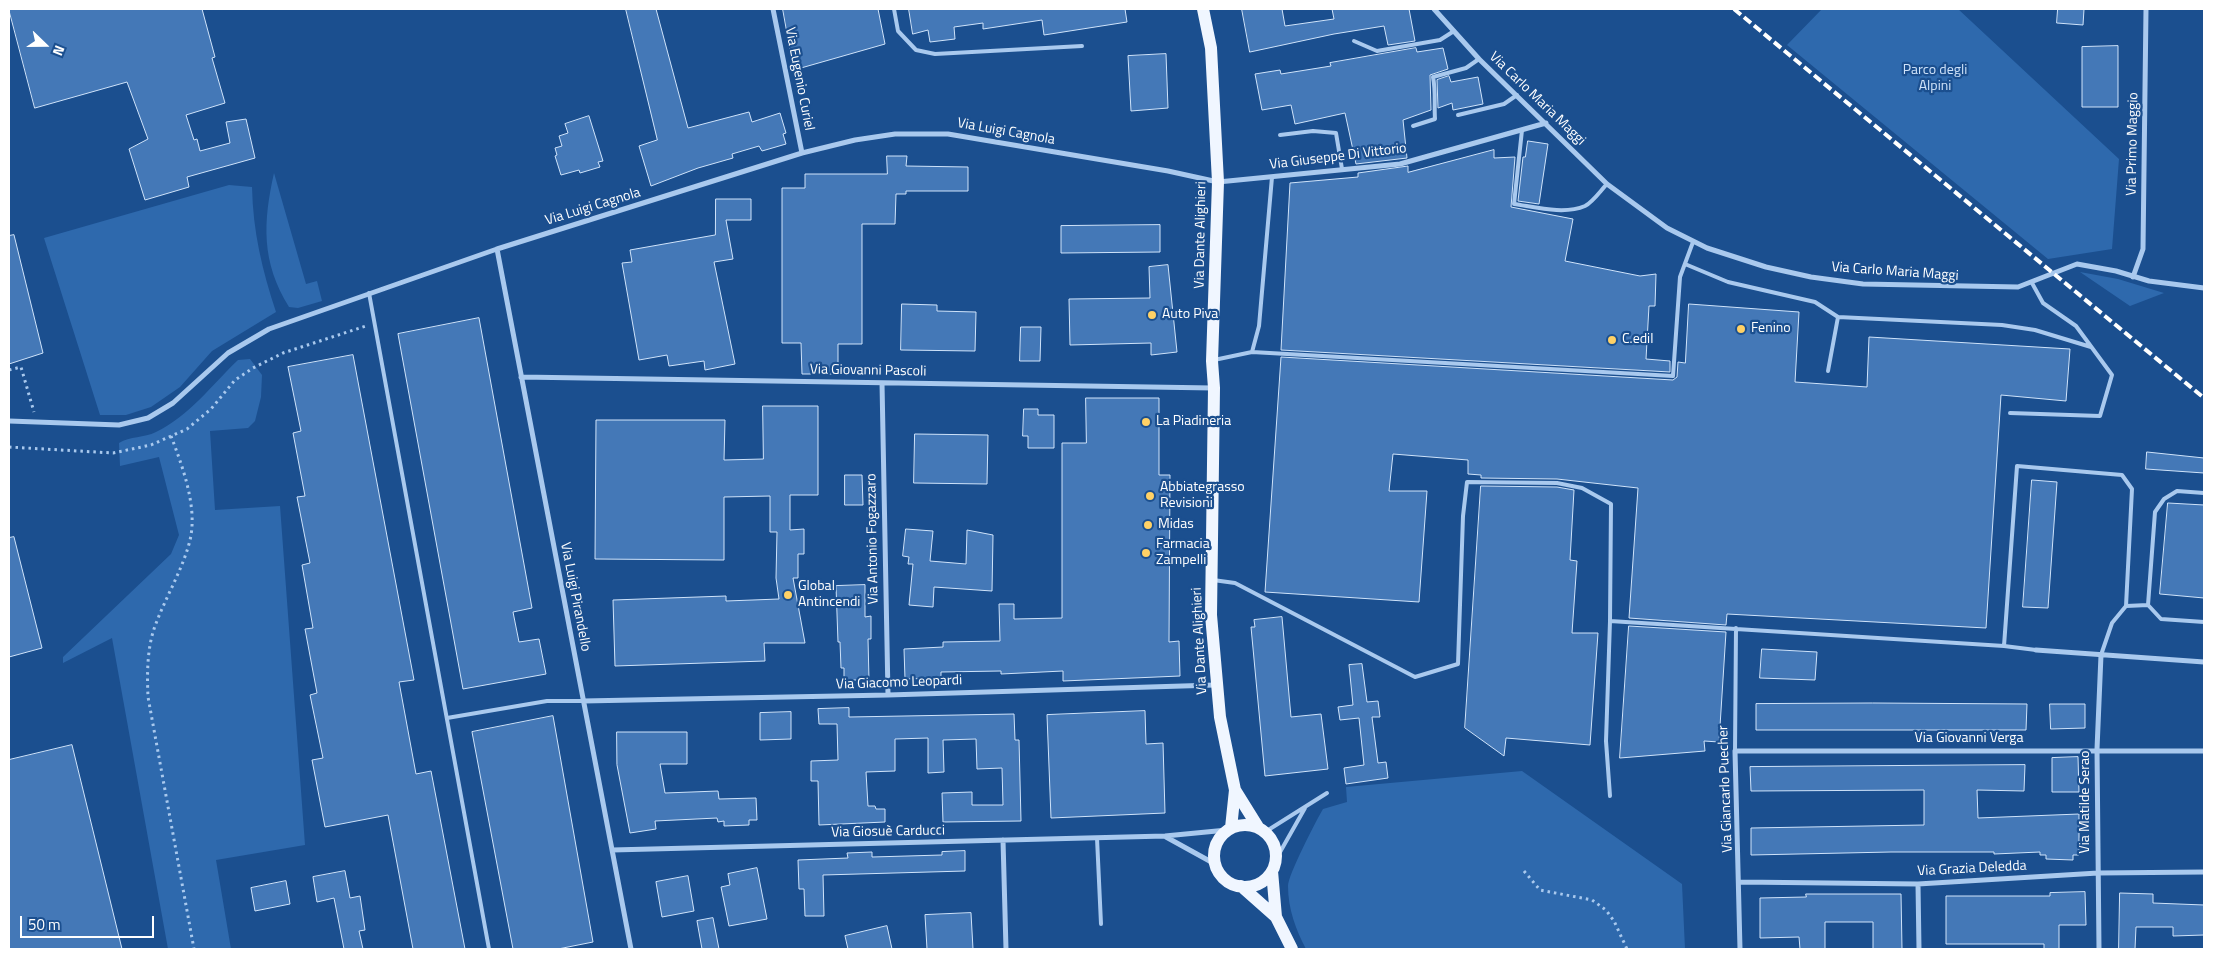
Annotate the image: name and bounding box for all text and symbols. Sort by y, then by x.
north arrow [20,20,70,70]
street label: Via Eugenio Curiel [781,26,817,132]
text: N [48,42,71,59]
street label: Via Carlo Maria Maggi [1485,49,1589,149]
park label: Parco degli Alpini [1903,63,1967,95]
street label: Via Primo Maggio [2124,92,2142,196]
street label: Via Luigi Cagnola [956,115,1056,149]
street label: Via Giuseppe Di Vittorio [1269,140,1407,174]
street label: Via Dante Alighieri [1192,181,1210,289]
street label: Via Luigi Cagnola [543,185,643,229]
street label: Via Carlo Maria Maggi [1831,259,1959,285]
place label: Auto Piva [1162,307,1218,323]
marker: Auto Piva [1146,309,1158,321]
place label: Fenino [1751,321,1791,337]
marker: Fenino [1735,323,1747,335]
place label: C.edil [1622,332,1653,348]
marker: C.edil [1606,334,1618,346]
street label: Via Giovanni Pascoli [810,362,926,380]
place label: La Piadineria [1156,414,1231,430]
marker: La Piadineria [1140,416,1152,428]
street label: Via Antonio Fogazzaro [863,473,883,605]
place label: Abbiategrasso Revisioni [1160,480,1245,512]
marker: Abbiategrasso Revisioni [1144,490,1156,502]
place label: Midas [1158,517,1194,533]
marker: Midas [1142,519,1154,531]
place label: Farmacia Zampelli [1156,537,1210,570]
street label: Via Luigi Pirandello [556,541,594,653]
marker: Farmacia Zampelli [1140,547,1152,559]
place label: Global Antincendi [798,579,860,612]
street label: Via Dante Alighieri [1189,587,1211,695]
marker: Global Antincendi [782,589,794,601]
street label: Via Giacomo Leopardi [836,672,962,694]
street label: Via Giancarlo Puecher [1715,725,1737,853]
street label: Via Giovanni Verga [1915,731,2023,747]
street label: Via Matilde Serao [2078,751,2094,853]
street label: Via Giosuè Carducci [831,823,945,841]
street label: Via Grazia Deledda [1917,858,2027,880]
scale bar [22,906,156,938]
text: 50 m [28,913,61,936]

